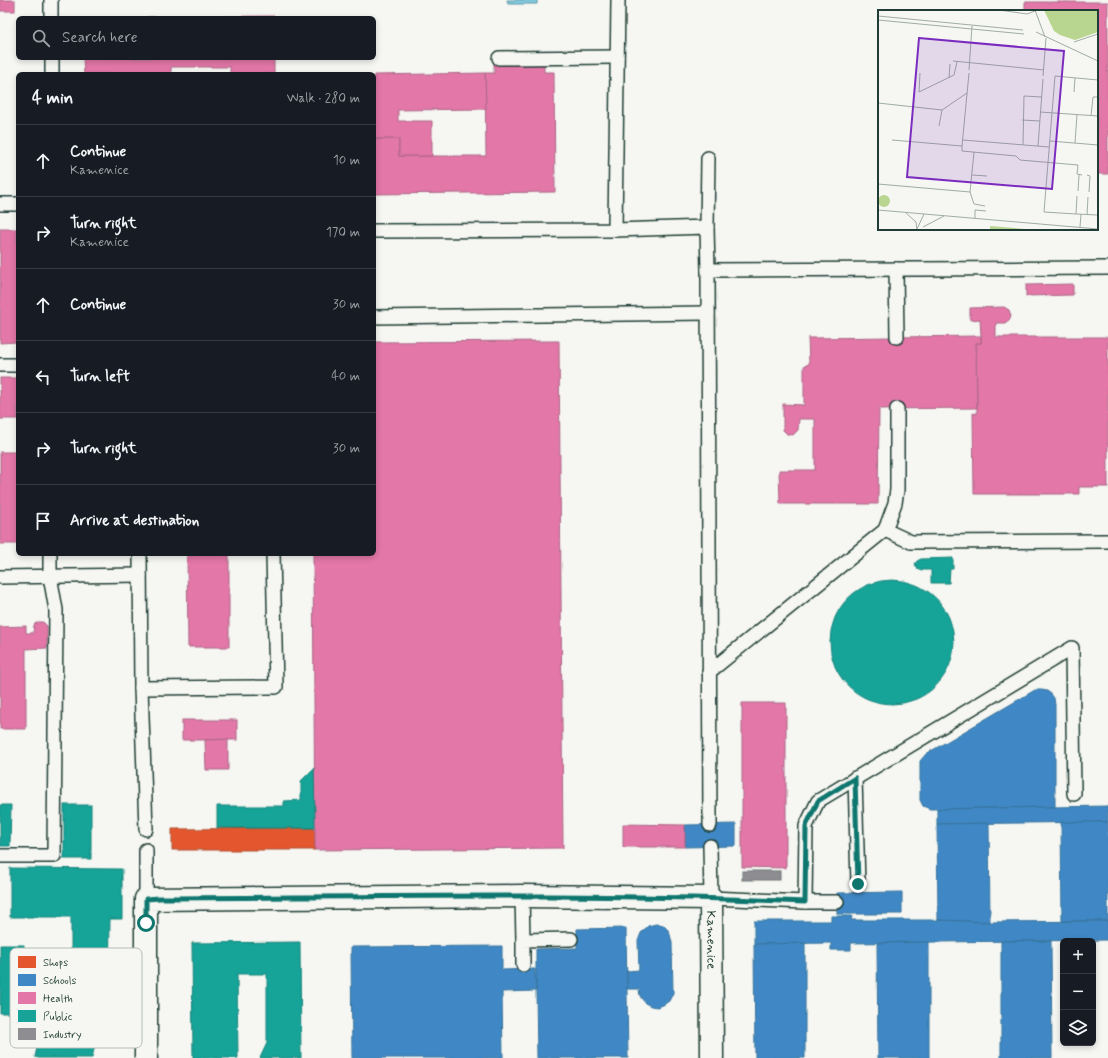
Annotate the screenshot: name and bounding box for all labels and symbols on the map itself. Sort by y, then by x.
inset map [878,10,1098,230]
route end [849,875,867,893]
street label: Kamenice [703,910,720,970]
route start [137,914,155,932]
legend [10,948,142,1048]
text: Shops [43,956,68,970]
text: Schools [43,974,77,988]
text: Health [43,992,73,1006]
text: Public [43,1010,73,1024]
text: Industry [43,1028,82,1042]

